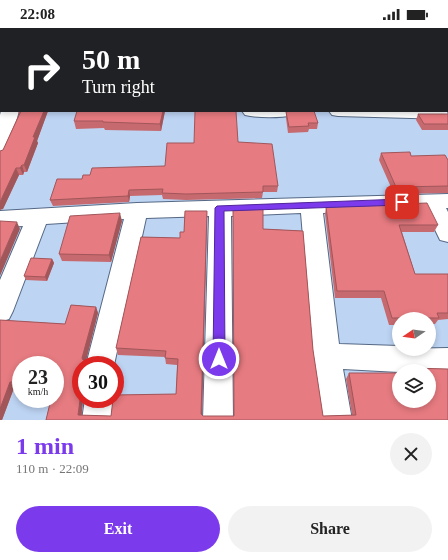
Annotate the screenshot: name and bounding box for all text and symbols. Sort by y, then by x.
text: 22:08 [20,6,55,22]
icon: right [16,44,68,96]
text: 50 m [82,44,140,75]
text: Turn right [82,77,155,97]
pin [385,185,419,219]
icon: arrive [391,191,413,213]
north arrow [392,312,436,356]
map controls [392,312,436,408]
position arrow [198,338,240,380]
speed limit sign: 30 [72,356,124,408]
button: layers [392,364,436,408]
text: 23 [28,366,48,388]
text: km/h [28,386,48,397]
text: 1 min [16,433,74,459]
button: close [390,433,432,475]
text: 110 m · 22:09 [16,461,89,476]
button: Exit [16,506,220,552]
button: Share [228,506,432,552]

